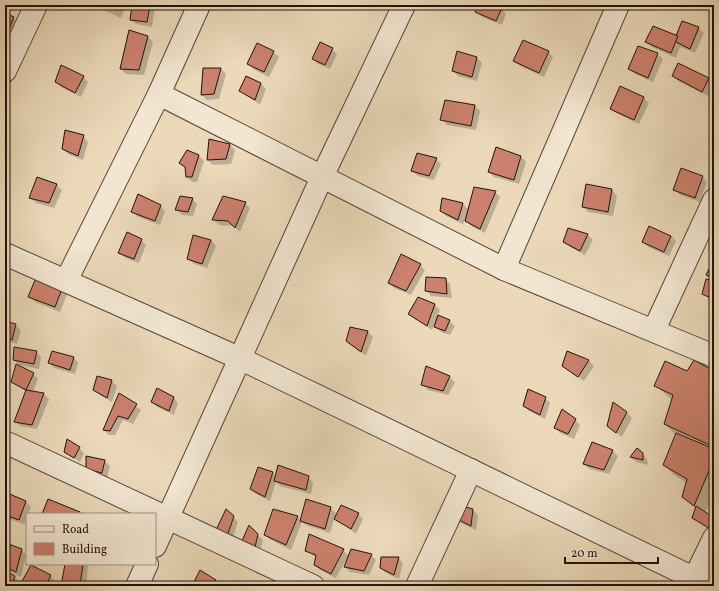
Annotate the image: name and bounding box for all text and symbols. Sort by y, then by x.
legend [26,513,156,565]
text: Road [62,522,89,538]
scale bar [565,539,658,565]
text: Building [62,542,107,558]
text: 20 m [571,546,598,562]

